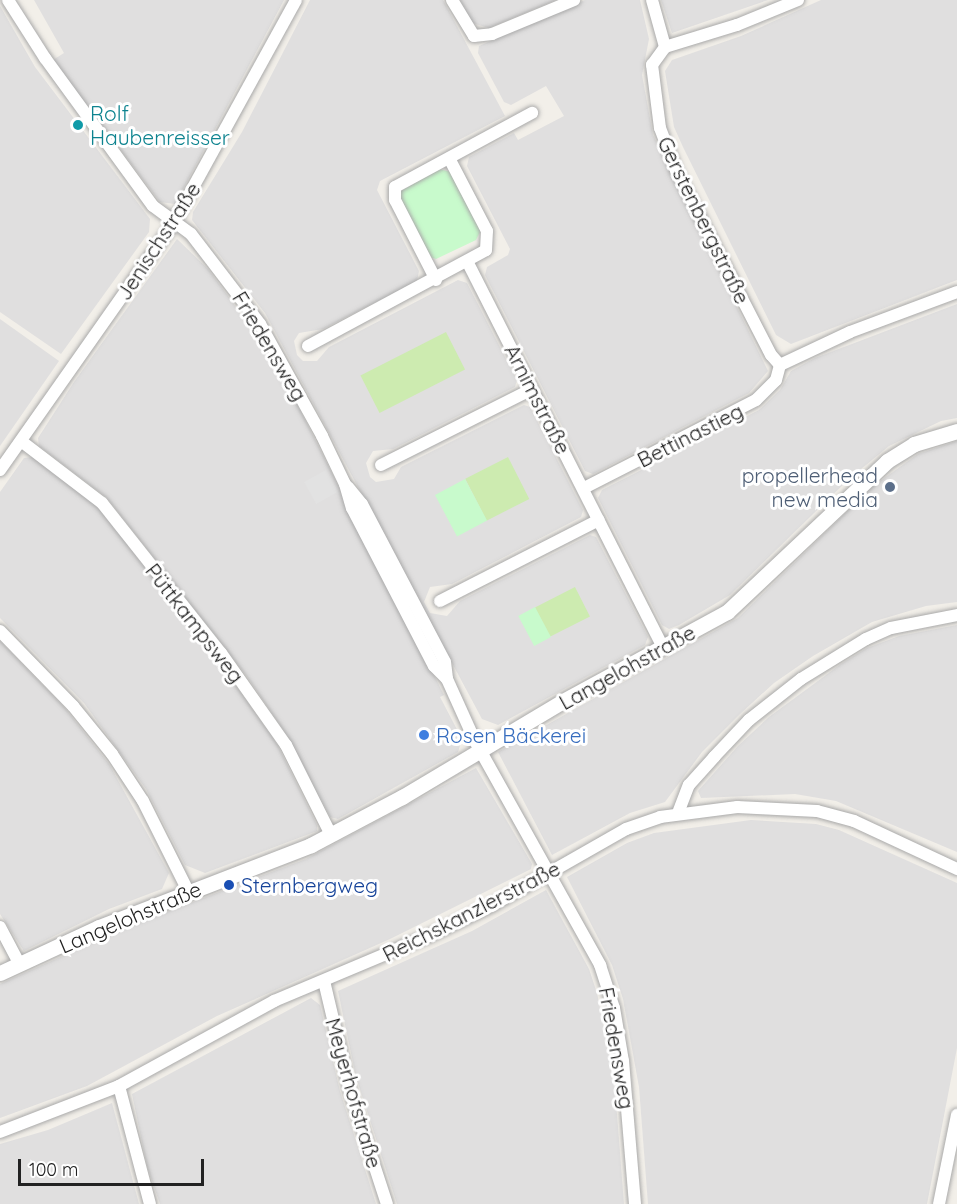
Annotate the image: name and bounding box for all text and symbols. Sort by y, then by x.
place label: Rolf Haubenreisser [90,100,230,150]
marker: Rolf Haubenreisser [71,118,85,132]
street label: Gerstenbergstraße [653,132,755,308]
street label: Jenischstraße [111,177,205,305]
street label: Friedensweg [227,287,313,405]
street label: Arnimstraße [500,340,576,458]
street label: Bettinastieg [633,398,747,472]
place label: propellerhead new media [742,462,878,512]
marker: propellerhead new media [883,480,897,494]
street label: Püttkampsweg [140,558,250,688]
street label: Langelohstraße [554,619,700,715]
place label: Rosen Bäckerei [436,722,586,748]
marker: Rosen Bäckerei [417,728,431,742]
street label: Reichskanzlerstraße [378,855,564,967]
place label: Sternbergweg [241,872,378,898]
street label: Langelohstraße [55,876,205,958]
marker: Sternbergweg [222,878,236,892]
street label: Friedensweg [594,985,640,1111]
street label: Meyerhofstraße [321,1015,387,1171]
scale bar [21,1147,207,1185]
text: 100 m [29,1158,78,1181]

